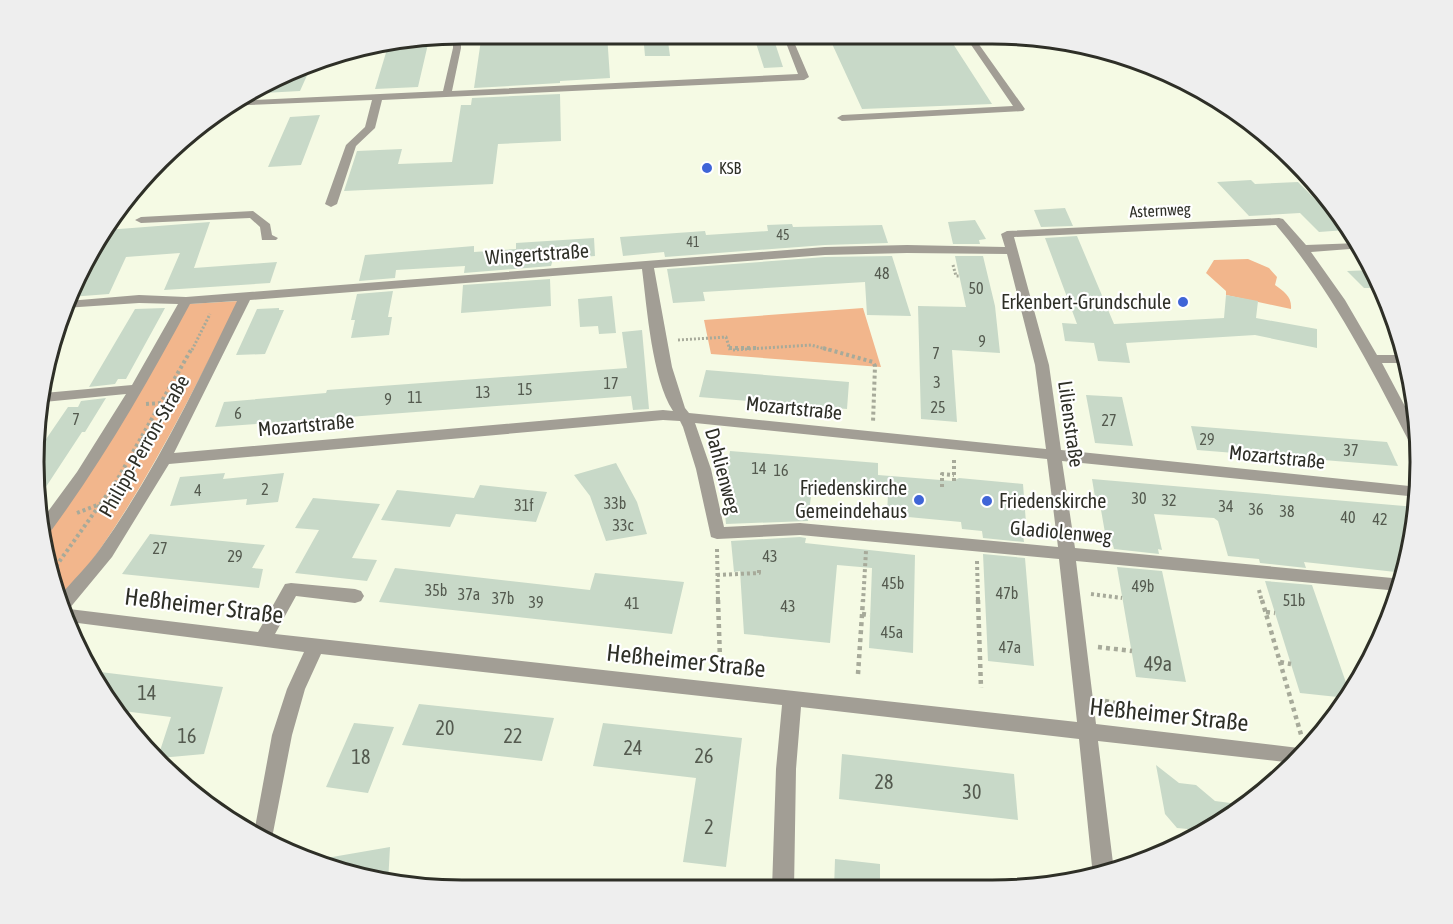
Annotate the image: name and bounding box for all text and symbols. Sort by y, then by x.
place label: KSB [719,159,742,177]
marker: KSB [700,161,714,175]
street label: Asternweg [1129,199,1191,222]
house number: 45 [776,227,790,243]
house number: 41 [686,234,700,250]
street label: Wingertstraße [484,238,589,269]
house number: 48 [874,264,890,282]
house number: 50 [968,279,984,297]
place label: Erkenbert-Grundschule [1001,290,1171,313]
marker: Erkenbert-Grundschule [1176,295,1190,309]
house number: 9 [978,332,986,350]
house number: 7 [932,344,940,362]
street label: Philipp-Perron-Straße [94,371,194,521]
house number: 3 [933,373,941,391]
house number: 17 [603,374,619,392]
street label: Lilienstraße [1054,379,1089,469]
house number: 15 [517,380,533,398]
house number: 13 [475,383,491,401]
house number: 11 [407,388,423,406]
house number: 9 [384,390,392,408]
street label: Mozartstraße [745,391,843,424]
house number: 25 [930,398,946,416]
house number: 6 [234,404,242,422]
street label: Mozartstraße [257,409,355,440]
house number: 7 [72,410,80,428]
house number: 27 [1101,411,1117,429]
street label: Dahlienweg [701,425,746,517]
house number: 29 [1199,430,1215,448]
street label: Mozartstraße [1228,440,1326,473]
house number: 37 [1343,441,1359,459]
house number: 14 [751,459,767,477]
house number: 16 [773,461,789,479]
place label: Friedenskirche Gemeindehaus [795,476,907,522]
house number: 2 [261,480,269,498]
house number: 4 [194,481,202,499]
place label: Friedenskirche [999,489,1106,512]
house number: 30 [1131,489,1147,507]
house number: 32 [1161,491,1177,509]
marker: Friedenskirche Gemeindehaus [912,493,926,507]
house number: 33b [604,494,626,512]
marker: Friedenskirche [980,494,994,508]
house number: 31f [514,496,534,514]
house number: 34 [1218,497,1234,515]
house number: 36 [1248,500,1264,518]
house number: 38 [1279,502,1295,520]
house number: 40 [1340,508,1356,526]
house number: 42 [1372,510,1388,528]
house number: 33c [613,516,634,534]
street label: Gladiolenweg [1009,516,1113,547]
house number: 27 [152,539,168,557]
house number: 29 [227,547,243,565]
house number: 43 [762,547,778,565]
house number: 45b [882,574,904,592]
house number: 49b [1132,577,1154,595]
house number: 35b [425,581,447,599]
street label: Heßheimer Straße [123,582,285,629]
house number: 47b [996,584,1018,602]
house number: 37a [458,585,480,603]
house number: 37b [492,589,514,607]
house number: 51b [1283,591,1305,609]
house number: 39 [528,593,544,611]
house number: 41 [624,594,640,612]
house number: 43 [780,597,796,615]
house number: 45a [881,623,903,641]
house number: 47a [999,638,1021,656]
street label: Heßheimer Straße [605,639,767,682]
house number: 49a [1144,652,1172,675]
house number: 14 [138,681,156,704]
street label: Heßheimer Straße [1088,693,1250,736]
house number: 20 [436,716,454,739]
house number: 16 [178,724,196,747]
house number: 22 [504,724,522,747]
house number: 24 [624,736,642,759]
house number: 26 [695,744,713,767]
house number: 18 [352,745,370,768]
house number: 28 [875,770,893,793]
house number: 30 [963,780,981,803]
house number: 2 [704,815,714,838]

